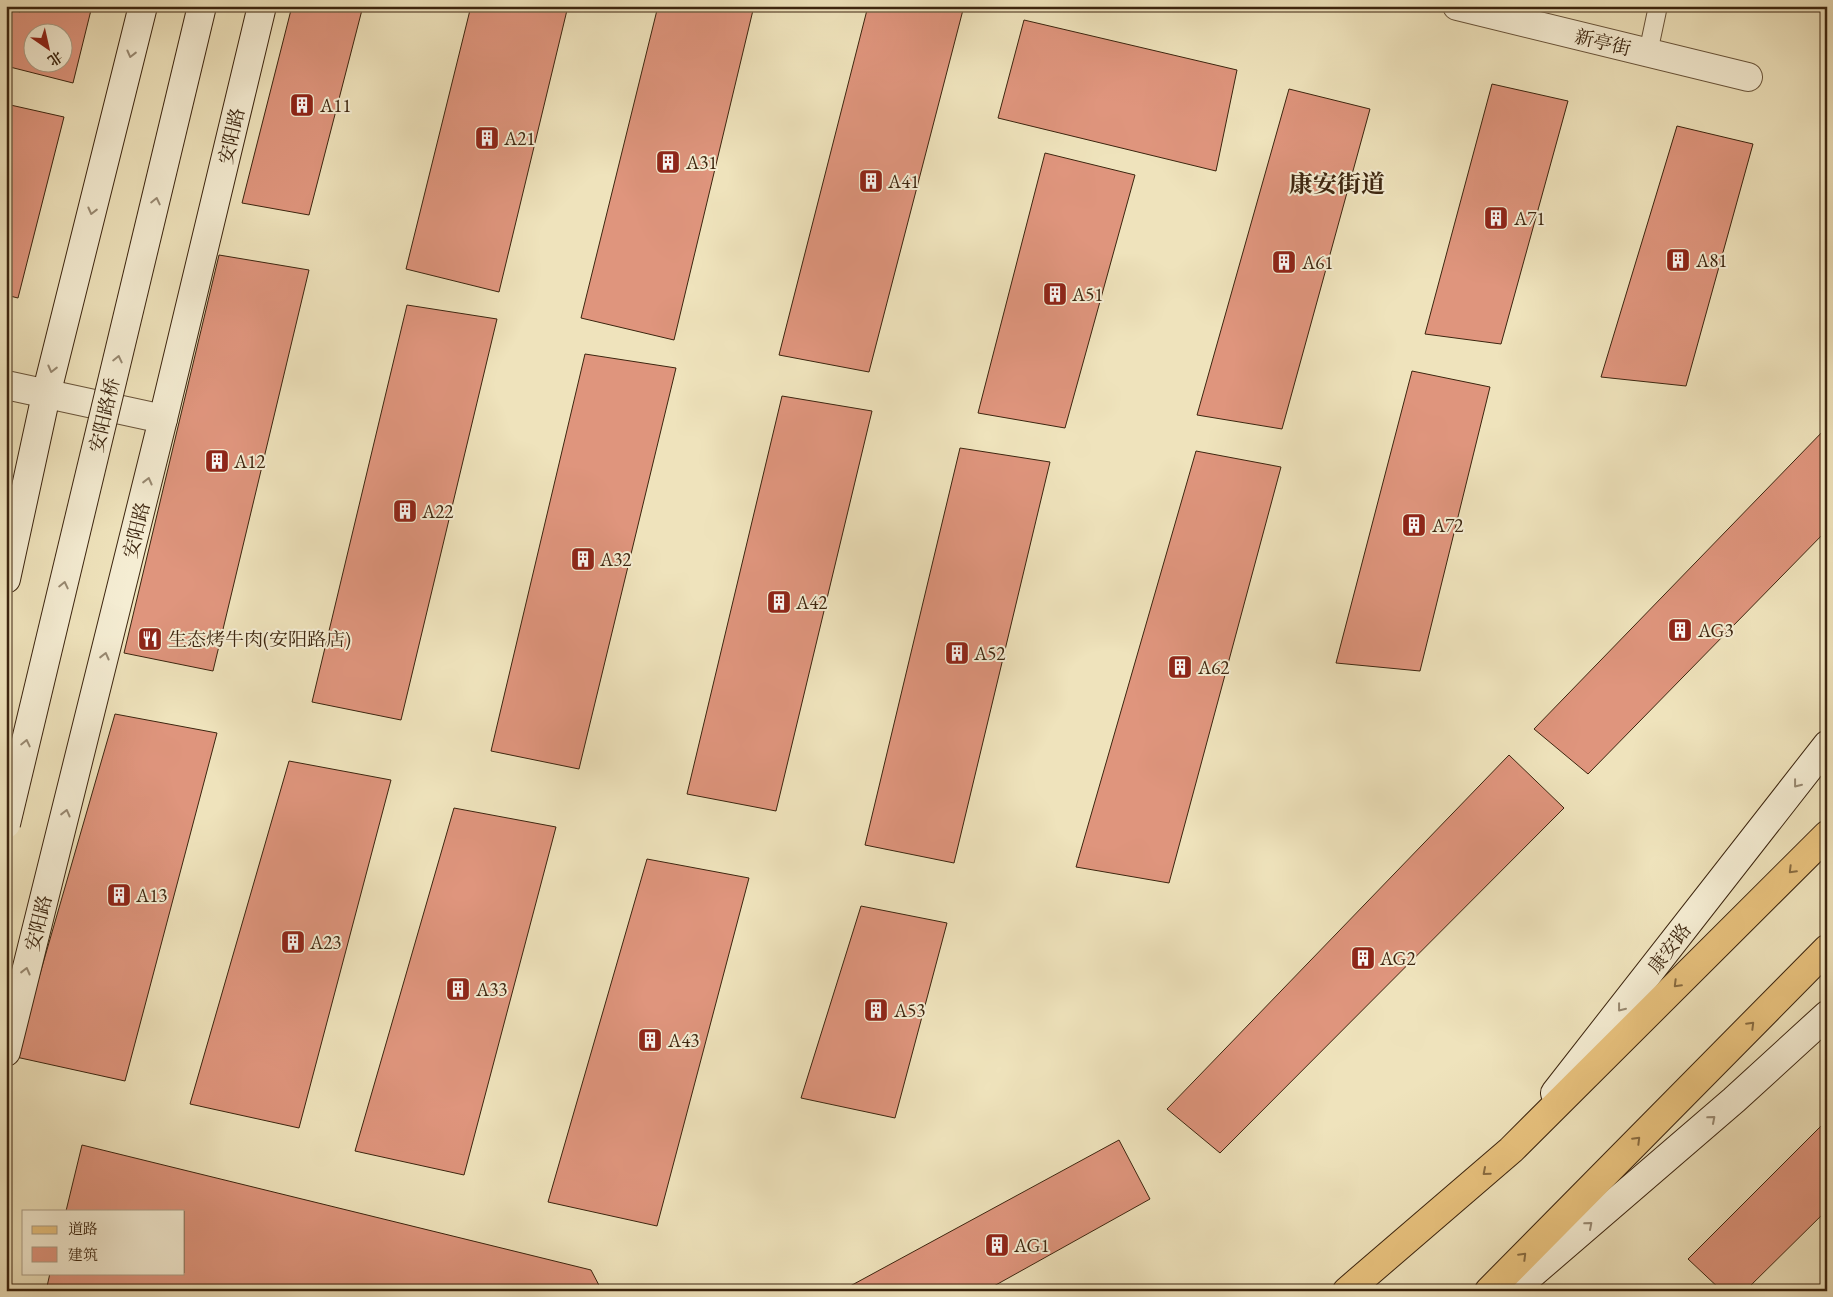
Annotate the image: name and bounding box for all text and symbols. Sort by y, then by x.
north arrow [22,22,72,72]
street label: 新亭街 [1572,23,1634,62]
text: 北 [44,47,66,70]
one-way arrow [126,49,137,58]
building icon: A11 [289,92,315,118]
place label: A11 [319,93,351,118]
street label: 安阳路 [213,106,250,167]
building icon: A21 [474,125,500,151]
place label: A21 [503,126,535,151]
building icon: A31 [655,149,681,175]
place label: A31 [685,150,717,175]
building icon: A41 [858,168,884,194]
district label: 康安街道 [1289,168,1385,199]
place label: A41 [887,169,919,194]
one-way arrow [150,196,161,205]
building icon: A71 [1483,205,1509,231]
place label: A71 [1513,206,1545,231]
one-way arrow [87,207,98,216]
building icon: A81 [1665,247,1691,273]
place label: A81 [1695,248,1727,273]
building icon: A61 [1271,249,1297,275]
place label: A61 [1301,250,1333,275]
building icon: A51 [1042,281,1068,307]
place label: A51 [1071,282,1103,307]
one-way arrow [112,354,123,363]
one-way arrow [47,364,58,373]
street label: 安阳路桥 [84,375,125,455]
building icon: A12 [204,448,230,474]
place label: A12 [233,449,265,474]
one-way arrow [142,477,153,486]
building icon: A22 [392,498,418,524]
street label: 安阳路 [117,499,156,561]
place label: A22 [421,499,453,524]
building icon: A72 [1401,512,1427,538]
place label: A72 [1431,513,1463,538]
building icon: A32 [570,546,596,572]
place label: A32 [599,547,631,572]
one-way arrow [58,580,69,589]
building icon: A42 [766,589,792,615]
place label: A42 [795,590,827,615]
building icon: AG3 [1667,617,1693,643]
place label: AG3 [1697,618,1734,643]
restaurant icon: 生态烤牛肉(安阳路店) [137,626,163,652]
place label: 生态烤牛肉(安阳路店) [168,627,351,652]
building icon: A52 [944,640,970,666]
place label: A52 [973,641,1005,666]
one-way arrow [99,651,110,660]
building icon: A62 [1167,654,1193,680]
place label: A62 [1197,655,1229,680]
one-way arrow [20,738,31,747]
one-way arrow [1794,778,1802,787]
one-way arrow [60,810,70,818]
one-way arrow [1789,864,1798,873]
building icon: A13 [106,882,132,908]
place label: A13 [135,883,167,908]
street label: 安阳路 [19,892,58,954]
street label: 康安路 [1642,918,1697,978]
building icon: A23 [280,929,306,955]
place label: A23 [309,930,341,955]
building icon: AG2 [1350,945,1376,971]
place label: AG2 [1379,946,1416,971]
one-way arrow [21,968,31,976]
building icon: A33 [445,976,471,1002]
place label: A33 [475,977,507,1002]
one-way arrow [1674,979,1683,988]
building icon: A53 [863,997,889,1023]
place label: A53 [893,998,925,1023]
one-way arrow [1618,1003,1627,1012]
one-way arrow [1746,1022,1755,1031]
building icon: A43 [637,1027,663,1053]
place label: A43 [667,1028,699,1053]
one-way arrow [1706,1116,1715,1125]
one-way arrow [1631,1137,1640,1146]
one-way arrow [1483,1166,1492,1174]
legend [22,1210,185,1274]
text: 道路 [68,1219,98,1238]
one-way arrow [1583,1221,1592,1230]
building icon: AG1 [984,1232,1010,1258]
place label: AG1 [1013,1233,1050,1258]
text: 建筑 [68,1245,98,1264]
one-way arrow [1517,1253,1526,1262]

